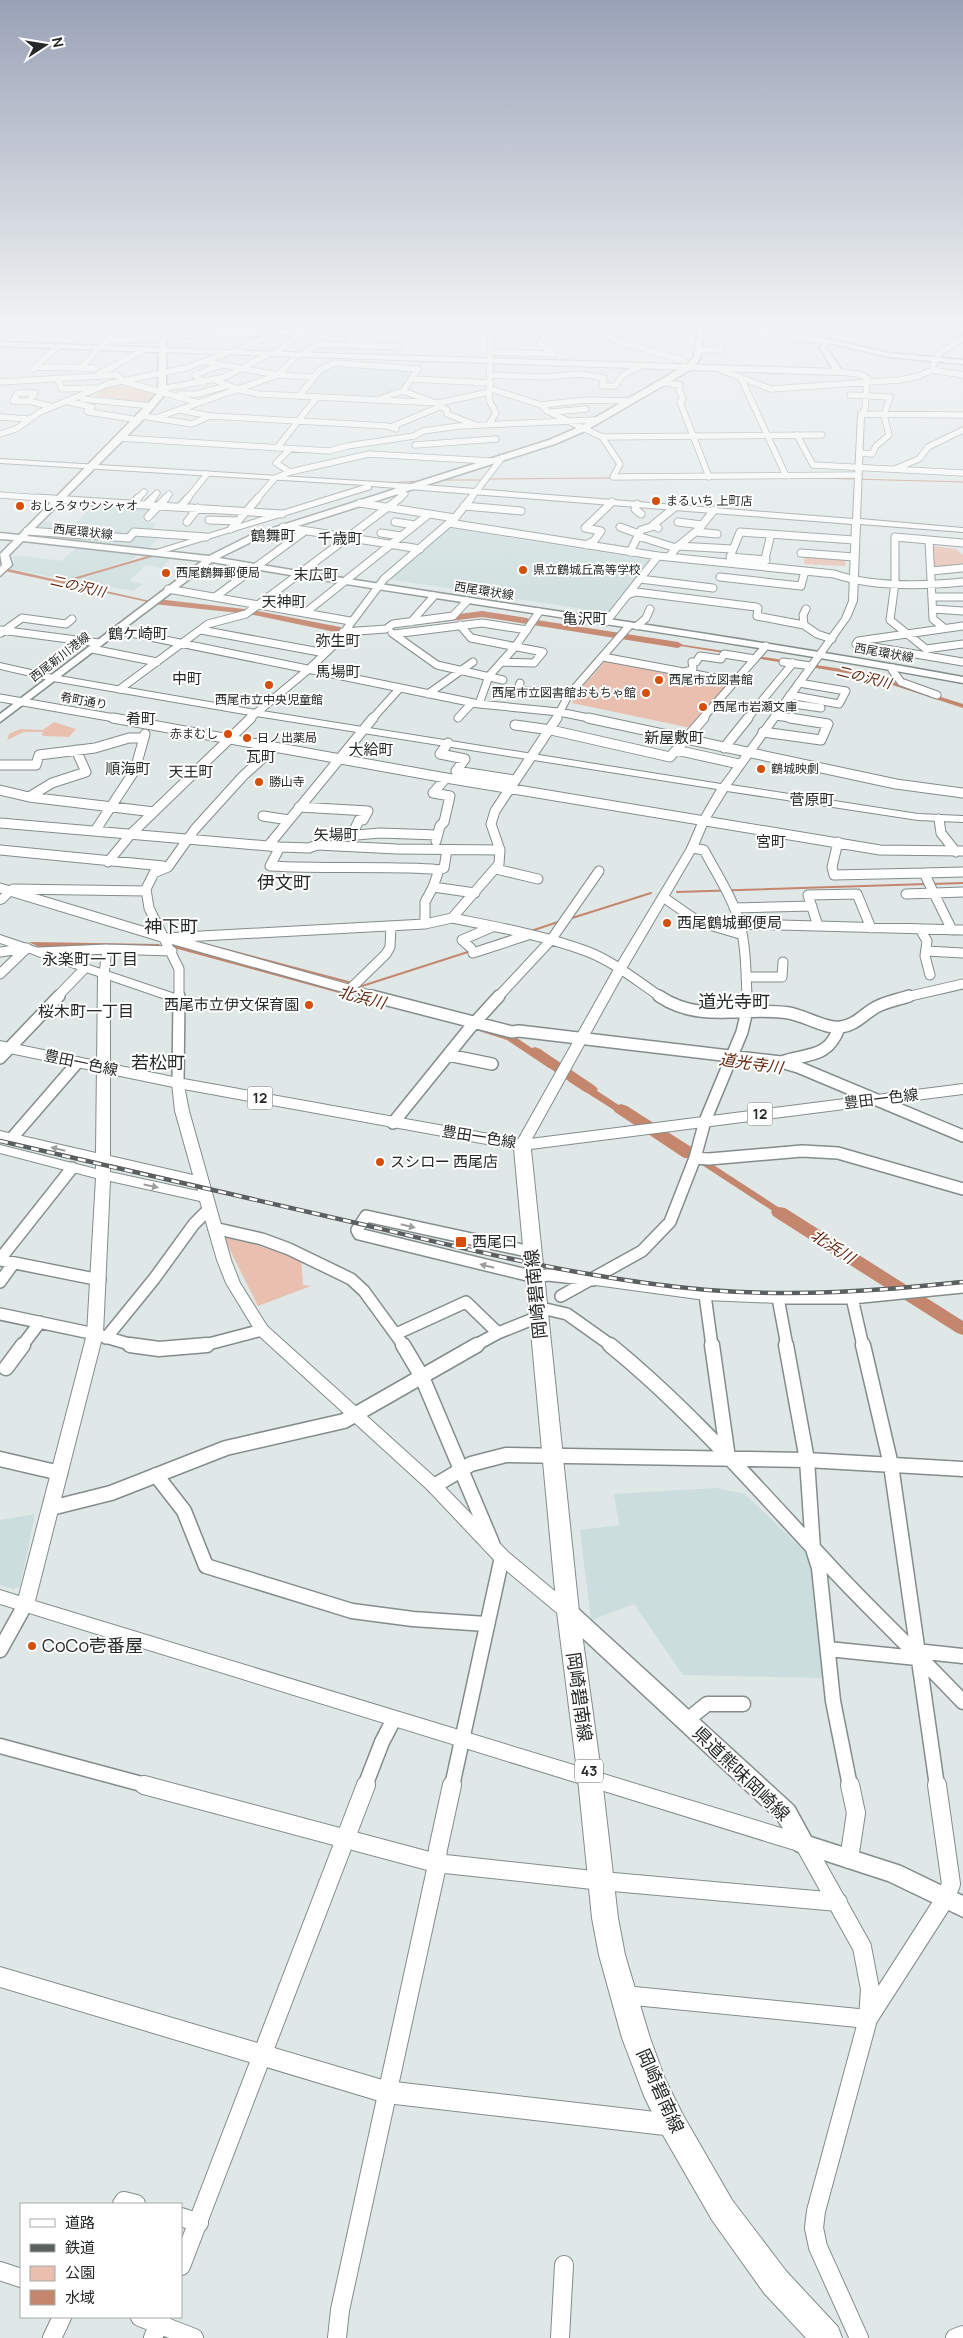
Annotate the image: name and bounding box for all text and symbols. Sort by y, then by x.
north arrow [20,20,70,70]
text: N [48,35,69,49]
place label: まるいち 上町店 [666,492,752,509]
marker: まるいち 上町店 [650,495,662,507]
place label: おしろタウンシャオ [30,497,138,514]
marker: おしろタウンシャオ [14,500,26,512]
street label: 西尾環状線 [52,520,114,543]
district label: 鶴舞町 [250,525,296,546]
district label: 千歳町 [317,528,363,549]
place label: 県立鶴城丘高等学校 [533,561,641,578]
place label: 西尾鶴舞郵便局 [176,564,260,581]
district label: 末広町 [293,564,339,585]
marker: 県立鶴城丘高等学校 [517,564,529,576]
marker: 西尾鶴舞郵便局 [160,567,172,579]
water label: 二の沢川 [49,570,109,602]
street label: 西尾環状線 [453,577,515,604]
district label: 天神町 [261,591,307,612]
district label: 亀沢町 [562,608,608,629]
district label: 鶴ケ崎町 [108,623,168,644]
street label: 西尾新川港線 [26,628,93,685]
district label: 弥生町 [315,630,361,651]
street label: 西尾環状線 [853,639,915,666]
district label: 馬場町 [315,661,361,682]
water label: 二の沢川 [835,661,896,693]
district label: 中町 [172,668,202,689]
place label: 西尾市立図書館 [669,671,753,688]
marker: 西尾市立図書館 [653,674,665,686]
marker: 西尾市立中央児童館 [263,679,275,691]
place label: 西尾市立図書館おもちゃ館 [492,684,636,701]
marker: 西尾市立図書館おもちゃ館 [640,687,652,699]
street label: 肴町通り [59,688,109,713]
place label: 西尾市立中央児童館 [215,691,323,708]
place label: 西尾市岩瀬文庫 [713,698,797,715]
marker: 西尾市岩瀬文庫 [697,701,709,713]
district label: 肴町 [126,708,156,729]
place label: 赤まむし [170,725,218,742]
district label: 新屋敷町 [644,727,704,748]
marker: 赤まむし [222,728,234,740]
place label: 日ノ出薬局 [257,729,317,746]
marker: 日ノ出薬局 [241,732,253,744]
district label: 大給町 [348,739,394,760]
district label: 瓦町 [246,746,276,767]
district label: 順海町 [105,758,151,779]
place label: 鶴城映劇 [771,760,819,777]
district label: 天王町 [168,761,214,782]
marker: 鶴城映劇 [755,763,767,775]
place label: 勝山寺 [269,773,305,790]
marker: 勝山寺 [253,776,265,788]
district label: 菅原町 [789,789,835,810]
district label: 矢場町 [313,824,359,845]
district label: 宮町 [756,831,786,852]
district label: 伊文町 [257,870,311,894]
place label: 西尾鶴城郵便局 [677,912,782,933]
district label: 神下町 [144,914,198,938]
marker: 西尾鶴城郵便局 [661,917,673,929]
district label: 永楽町一丁目 [42,948,138,970]
water label: 北浜川 [336,980,390,1014]
district label: 道光寺町 [698,989,770,1013]
place label: 西尾市立伊文保育園 [164,994,299,1015]
marker: 西尾市立伊文保育園 [303,999,315,1011]
district label: 桜木町一丁目 [38,1000,134,1022]
street label: 豊田一色線 [42,1044,120,1081]
water label: 道光寺川 [718,1048,786,1079]
district label: 若松町 [131,1050,185,1074]
street label: 豊田一色線 [842,1084,919,1113]
road number: 12 [248,1086,272,1110]
road number: 12 [748,1102,772,1126]
street label: 豊田一色線 [440,1120,518,1153]
one-way arrow [50,1145,65,1153]
place label: スシロー 西尾店 [390,1151,498,1172]
marker: スシロー 西尾店 [374,1156,386,1168]
one-way arrow [143,1182,159,1190]
one-way arrow [401,1222,416,1230]
water label: 北浜川 [807,1224,861,1269]
place label: 西尾口 [472,1231,517,1252]
marker: 西尾口 [454,1235,468,1249]
street label: 岡崎碧南線 [518,1248,552,1340]
one-way arrow [480,1261,495,1269]
place label: CoCo壱番屋 [42,1633,143,1657]
marker: CoCo壱番屋 [26,1640,38,1652]
street label: 岡崎碧南線 [562,1651,598,1743]
street label: 県道熊味岡崎線 [688,1721,795,1826]
road number: 43 [575,1760,603,1782]
street label: 岡崎碧南線 [632,2045,690,2137]
legend [20,2203,182,2318]
text: 道路 [65,2212,95,2233]
text: 鉄道 [65,2237,95,2258]
text: 公園 [65,2262,95,2283]
text: 水域 [65,2287,95,2308]

